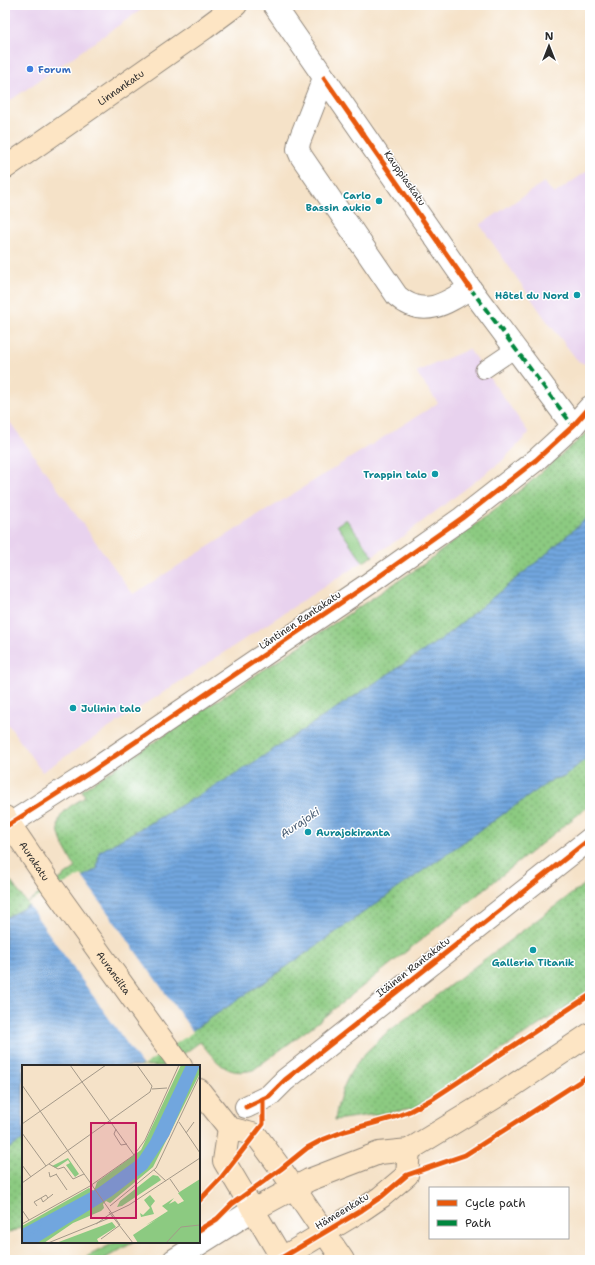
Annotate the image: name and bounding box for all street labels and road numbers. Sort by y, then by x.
street label: Linnankatu [95,66,147,108]
street label: Kauppiaskatu [381,148,429,208]
street label: Läntinen Rantakatu [256,588,344,652]
street label: Aurakatu [17,839,53,883]
street label: Itäinen Rantakatu [373,934,453,1000]
street label: Auransilta [94,948,134,997]
street label: Hämeenkatu [313,1190,372,1232]

